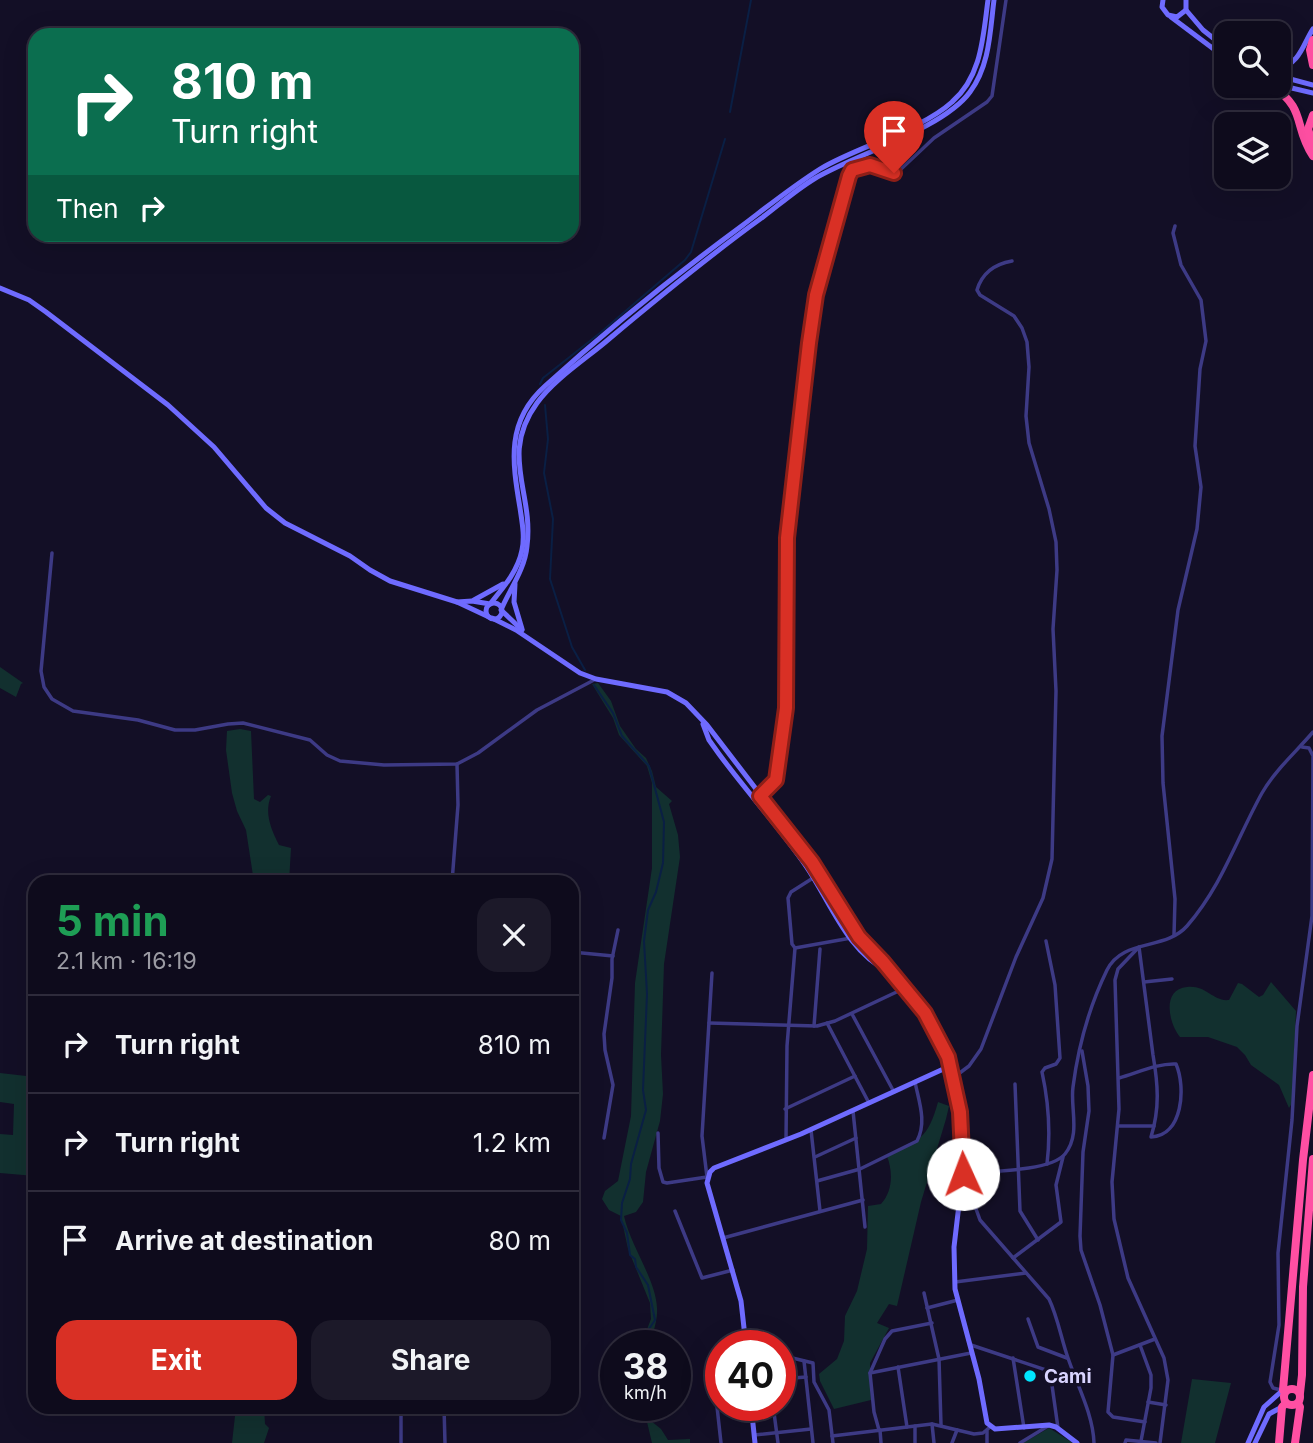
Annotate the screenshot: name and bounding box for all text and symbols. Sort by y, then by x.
map controls [1214,21,1291,189]
button: search [1214,21,1291,98]
text: 810 m [171,52,313,111]
icon: right [56,56,147,147]
pin [864,101,924,173]
text: Turn right [171,112,318,151]
icon: arrive [875,112,913,150]
button: layers [1214,112,1291,189]
icon: right [133,189,171,227]
text: Then [56,193,119,224]
text: 5 min [56,895,169,946]
button: close [477,898,551,972]
text: 2.1 km · 16:19 [56,947,197,975]
icon: right [56,1025,94,1063]
text: Turn right [115,1029,240,1060]
text: 810 m [478,1029,551,1060]
icon: right [56,1123,94,1161]
text: Turn right [115,1127,240,1158]
text: 1.2 km [473,1127,551,1158]
position arrow [926,1137,1000,1211]
icon: arrive [56,1221,94,1259]
text: Arrive at destination [115,1225,374,1256]
text: 80 m [488,1225,551,1256]
button: Exit [56,1320,297,1400]
button: Share [311,1320,551,1400]
speed limit sign: 40 [705,1330,796,1421]
text: 38 [623,1345,668,1387]
place label: Cami [1044,1365,1092,1388]
marker: Cami [1022,1368,1038,1384]
text: km/h [624,1382,667,1403]

